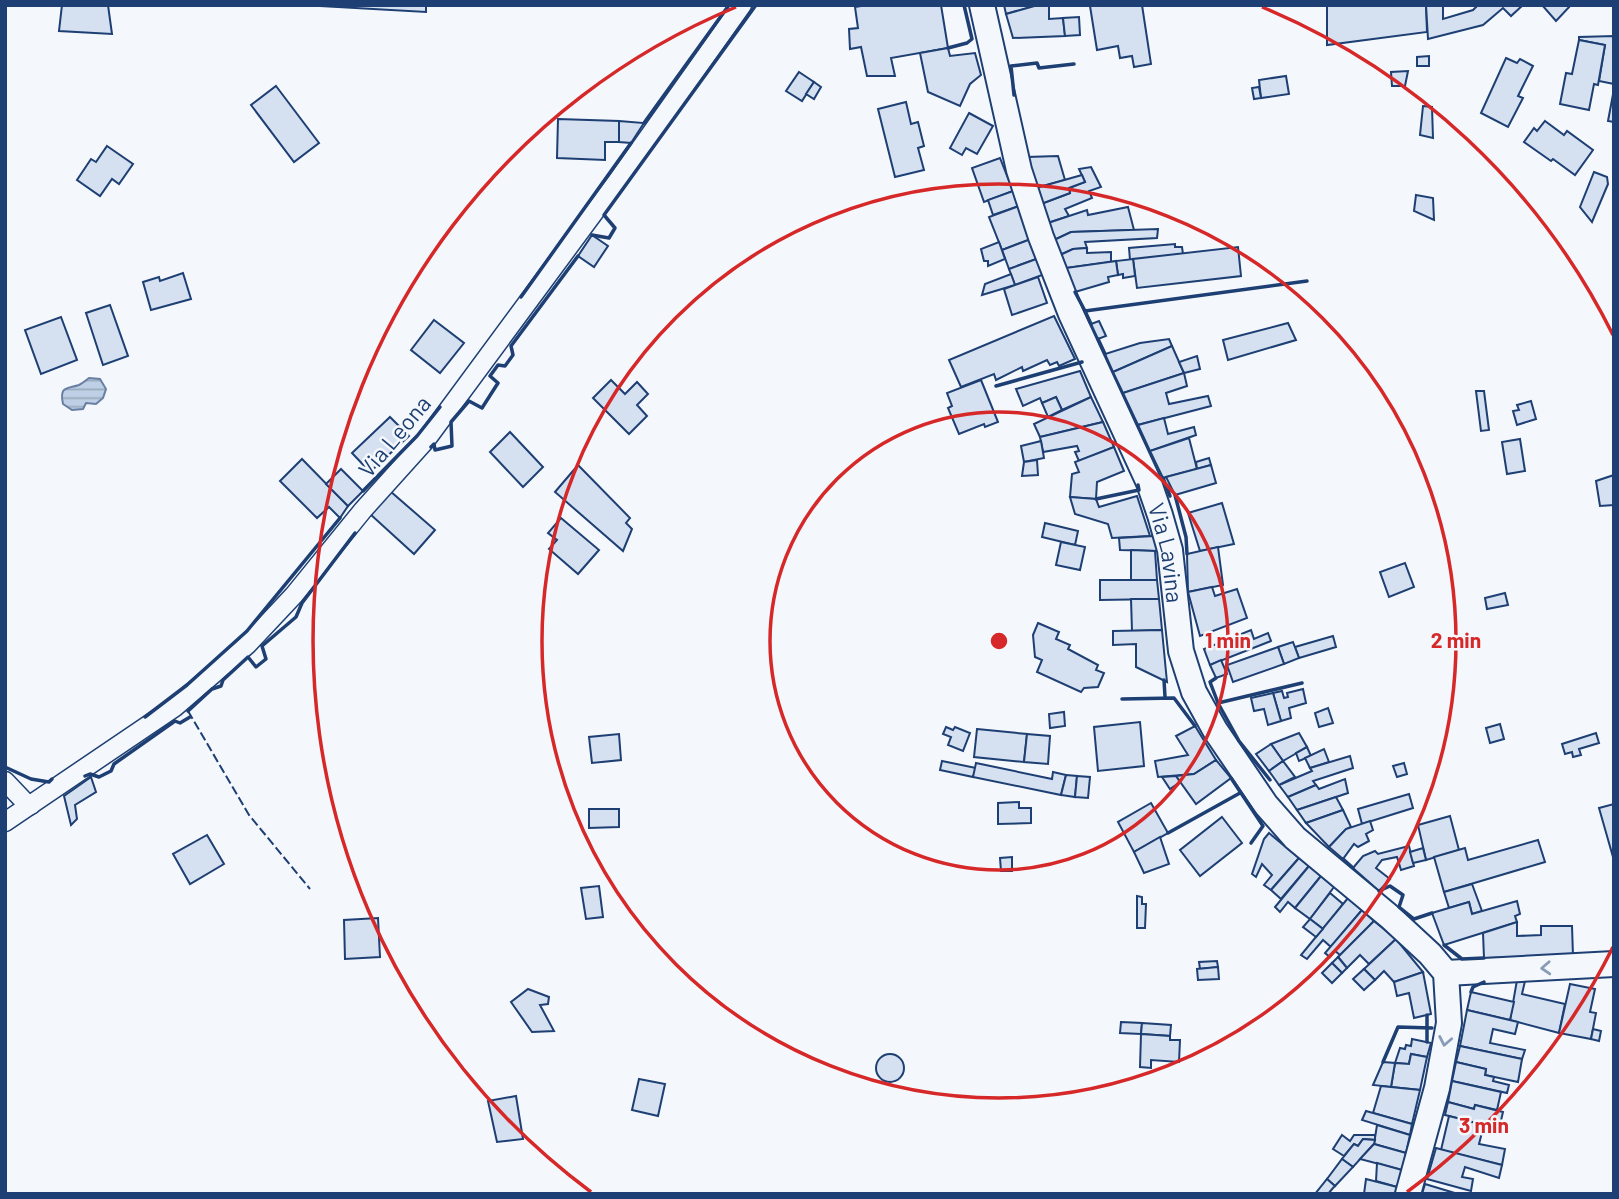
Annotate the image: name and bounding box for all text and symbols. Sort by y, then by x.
street label: Via Leona [352,390,436,482]
street label: Via Lavina [1143,499,1190,604]
text: 1 min [1205,627,1251,652]
text: 2 min [1431,627,1481,652]
centre of rings [987,629,1011,653]
one-way arrow [1540,960,1551,975]
one-way arrow [1439,1035,1454,1047]
text: 3 min [1459,1112,1509,1137]

